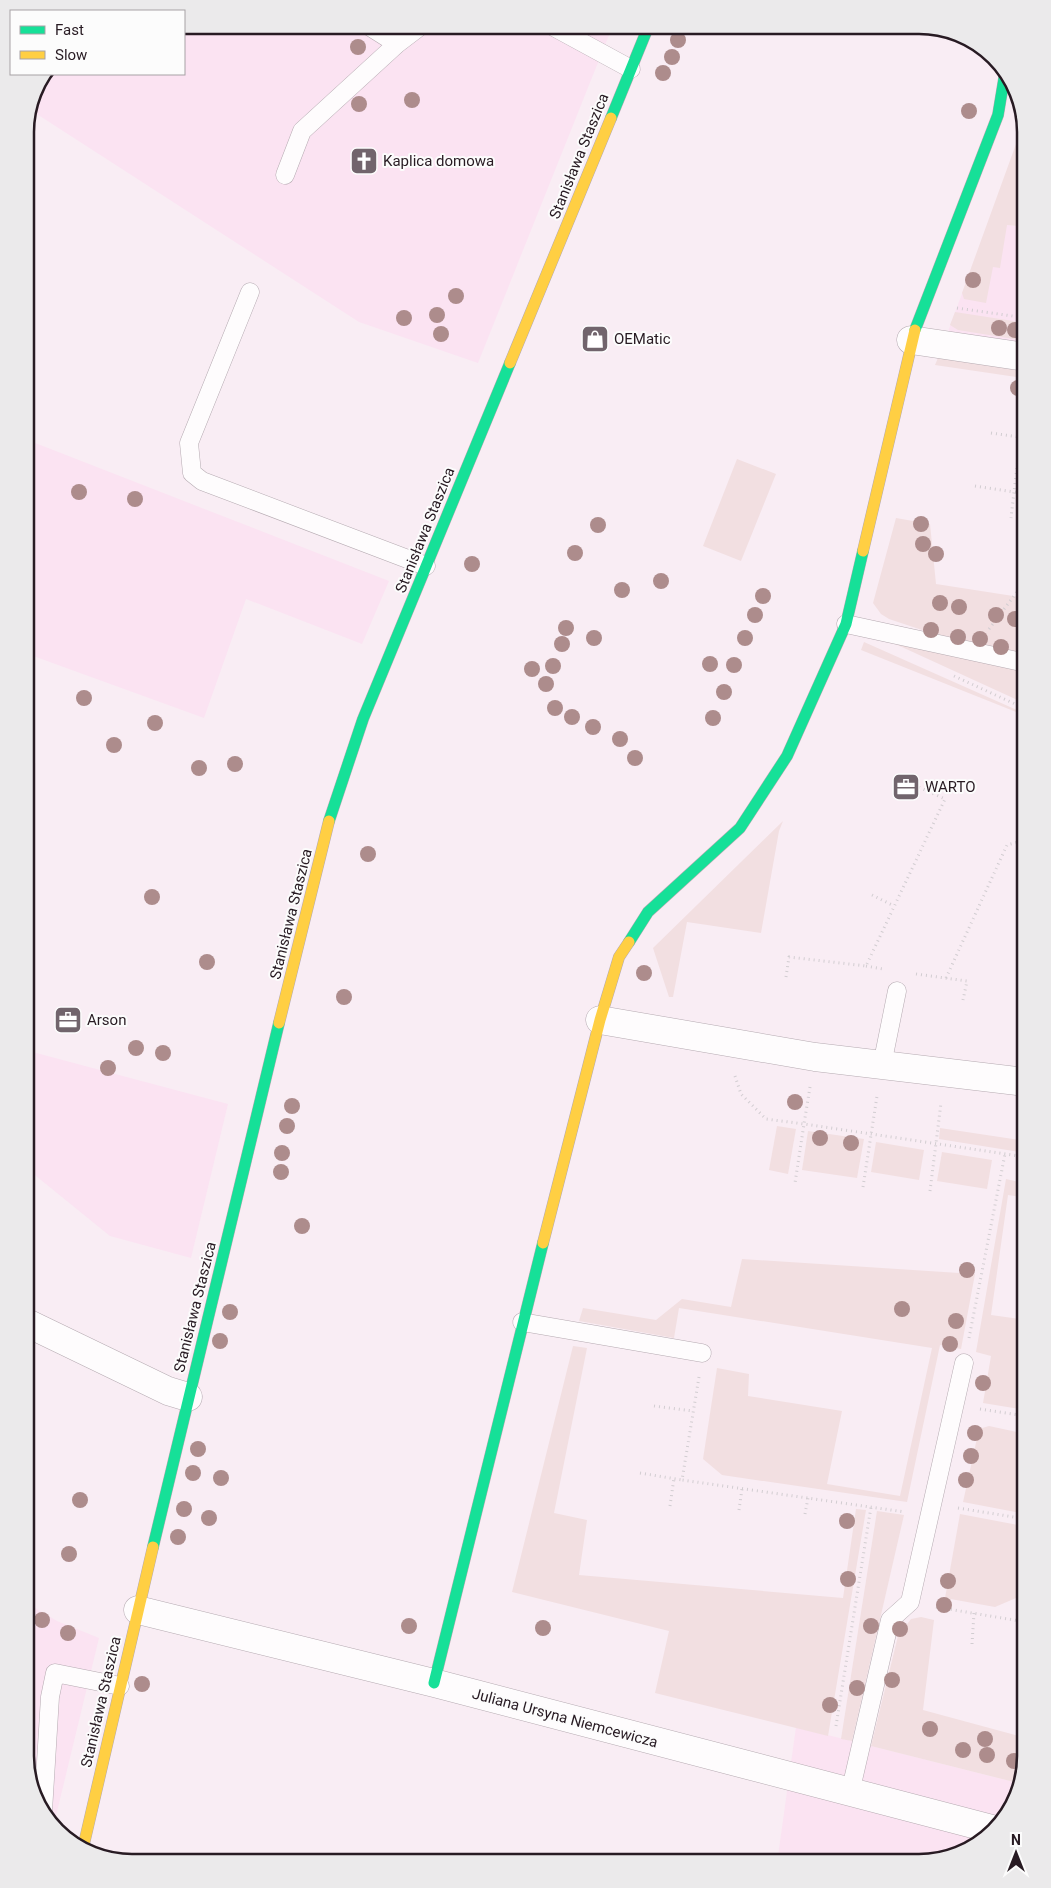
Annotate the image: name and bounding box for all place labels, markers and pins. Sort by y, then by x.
church icon: Kaplica domowa [349,146,379,176]
place label: Kaplica domowa [383,152,494,170]
shop icon: OEMatic [580,324,610,354]
place label: OEMatic [614,330,671,348]
office icon: WARTO [891,772,921,802]
place label: WARTO [925,778,976,796]
office icon: Arson [53,1005,83,1035]
place label: Arson [87,1011,126,1029]

